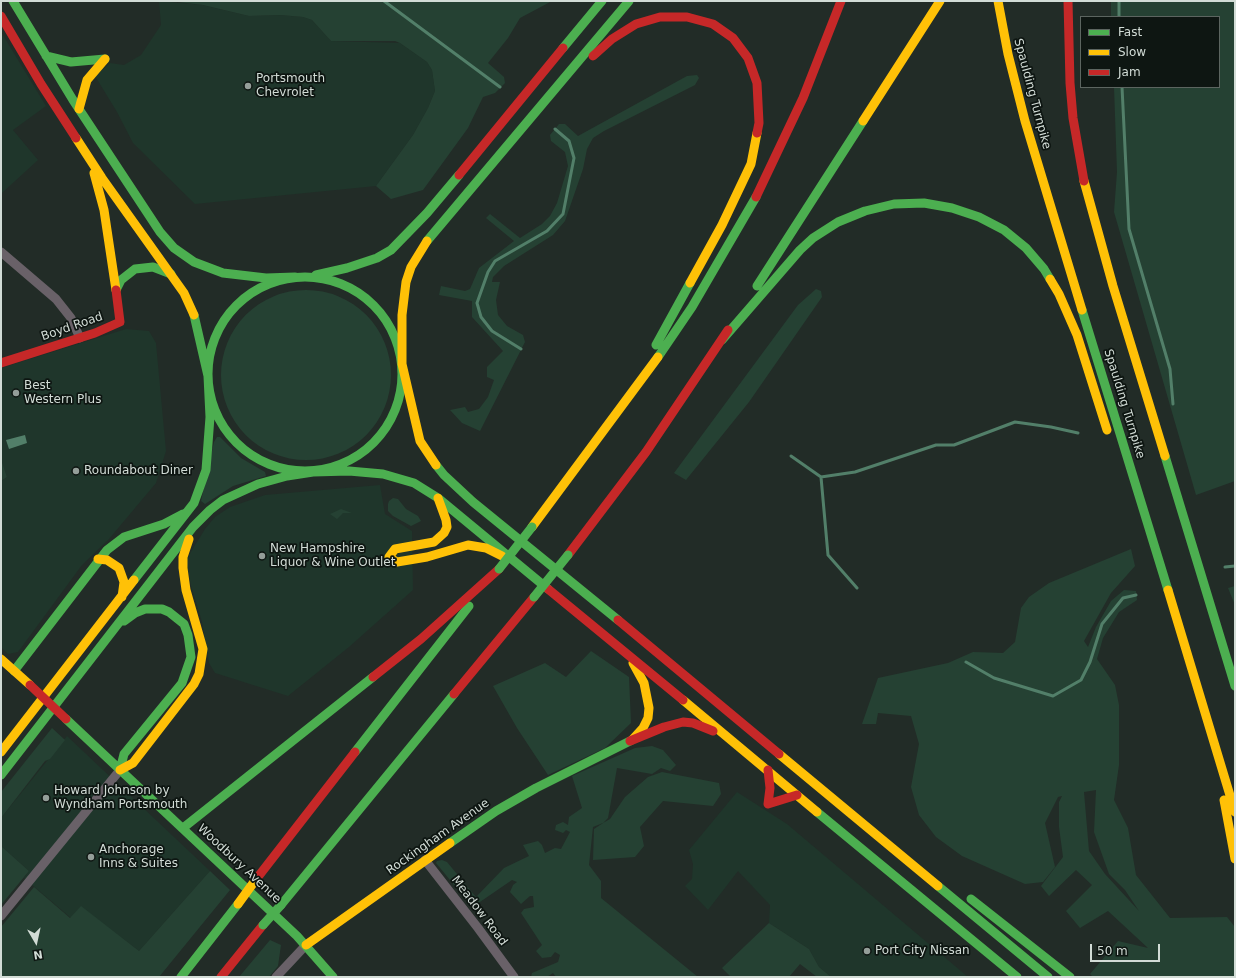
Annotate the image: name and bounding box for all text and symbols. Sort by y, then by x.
legend [1080,16,1220,88]
text: Fast [1118,25,1142,39]
street label: Spaulding Turnpike [1010,37,1054,151]
text: Slow [1118,45,1146,59]
text: Jam [1118,65,1141,79]
place label: Portsmouth Chevrolet [256,72,325,100]
marker: Portsmouth Chevrolet [243,81,253,91]
street label: Boyd Road [39,310,105,344]
street label: Spaulding Turnpike [1100,347,1148,461]
place label: Best Western Plus [24,379,101,407]
marker: Best Western Plus [11,388,21,398]
place label: Roundabout Diner [84,464,193,478]
marker: Roundabout Diner [71,466,81,476]
place label: New Hampshire Liquor & Wine Outlet [270,542,395,570]
marker: New Hampshire Liquor & Wine Outlet [257,551,267,561]
place label: Howard Johnson by Wyndham Portsmouth [54,784,187,812]
marker: Howard Johnson by Wyndham Portsmouth [41,793,51,803]
street label: Rockingham Avenue [384,796,492,878]
street label: Woodbury Avenue [194,822,284,906]
place label: Anchorage Inns & Suites [99,843,178,871]
marker: Anchorage Inns & Suites [86,852,96,862]
street label: Meadow Road [448,873,510,949]
north arrow [16,922,56,962]
scale bar [1092,936,1162,962]
place label: Port City Nissan [875,944,970,958]
text: 50 m [1097,944,1128,958]
marker: Port City Nissan [862,946,872,956]
text: N [32,947,44,961]

